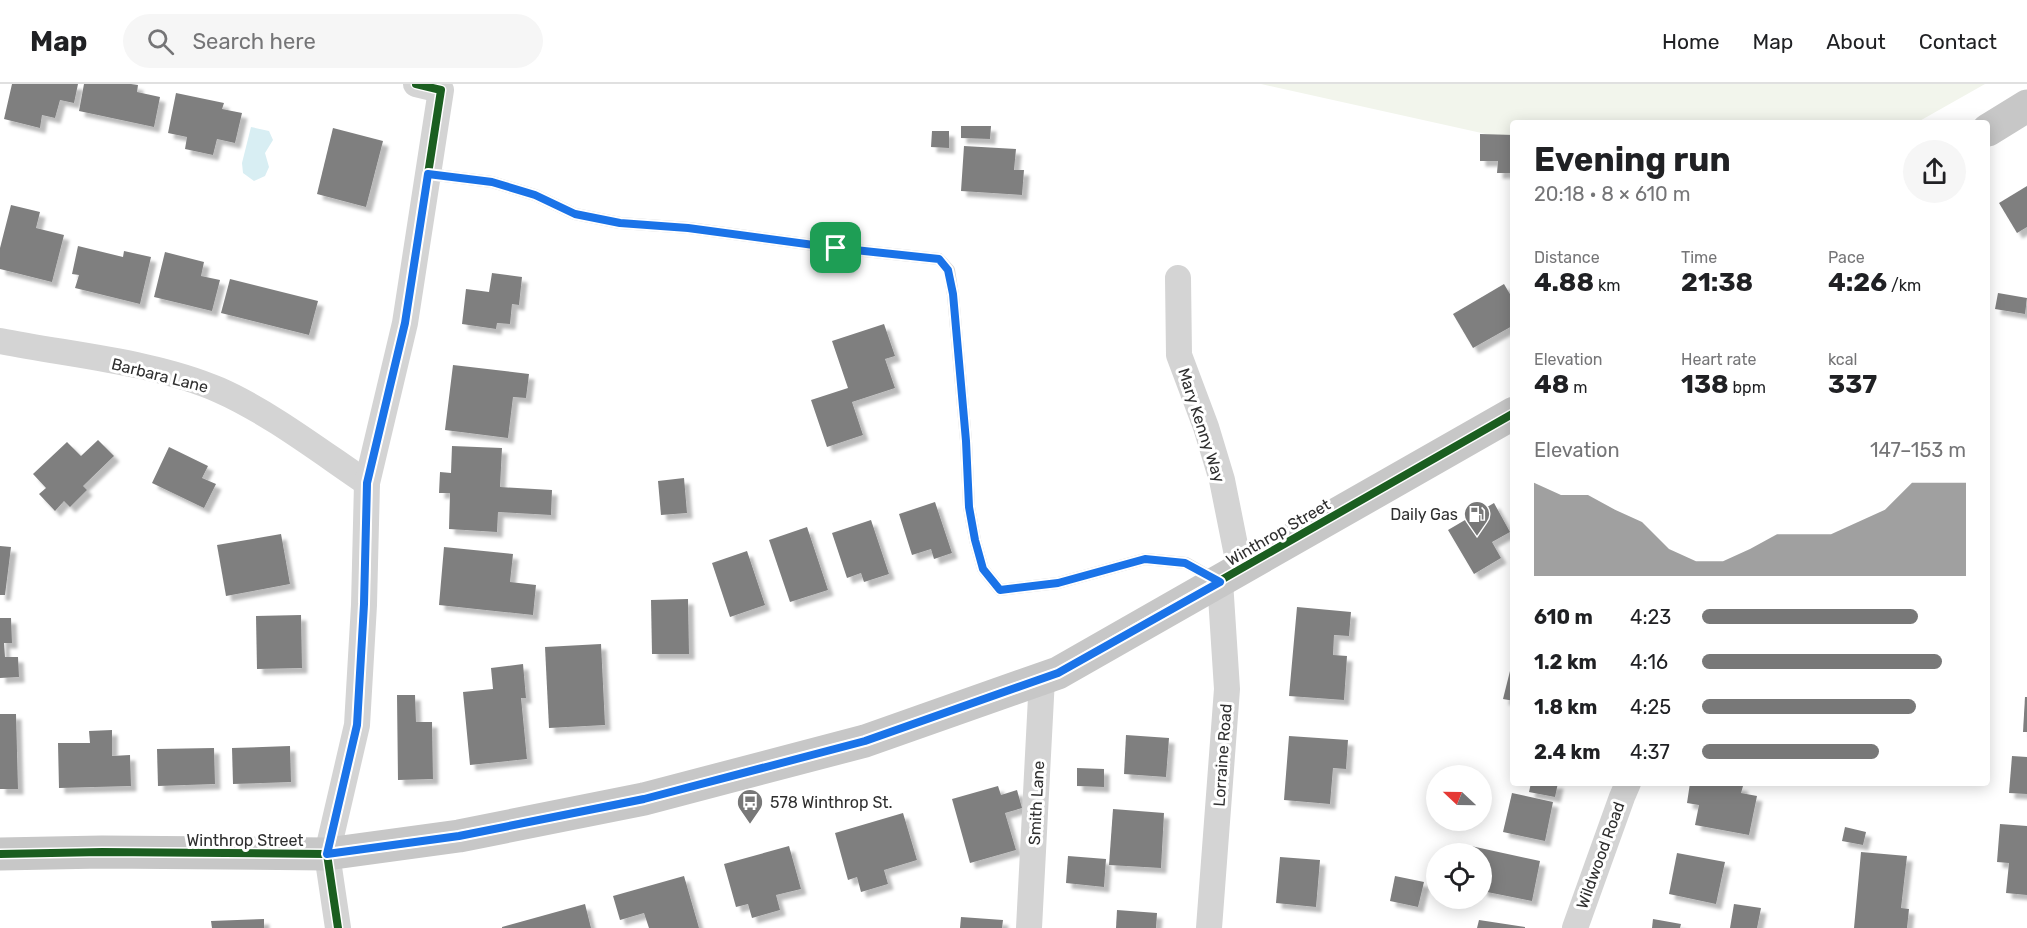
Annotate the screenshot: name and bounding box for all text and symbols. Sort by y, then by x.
search box [123,14,543,68]
text: Map [30,25,87,58]
icon: search [144,25,177,58]
text: Search here [192,28,316,55]
text: Home [1662,29,1719,54]
text: Map [1752,29,1793,54]
text: About [1826,29,1886,54]
text: Contact [1919,29,1997,54]
text: Evening run [1534,140,1731,179]
button: share [1903,140,1966,203]
text: 20:18 · 8 × 610 m [1534,182,1690,206]
pin [810,222,861,273]
icon: arrive [819,231,852,264]
text: Distance [1534,248,1600,267]
text: Time [1681,248,1717,267]
text: Pace [1828,248,1865,267]
text: 4.88 [1534,267,1594,298]
text: 21:38 [1681,267,1753,298]
text: 4:26 [1828,267,1887,298]
text: km [1594,276,1620,295]
text: /km [1887,276,1921,295]
text: Elevation [1534,350,1603,369]
text: Heart rate [1681,350,1756,369]
text: kcal [1828,350,1857,369]
street label: Barbara Lane [109,354,210,397]
street label: Mary Kenny Way [1174,366,1229,485]
text: 48 [1534,369,1569,400]
text: 138 [1681,369,1729,400]
text: 337 [1828,369,1877,400]
text: m [1569,378,1588,397]
text: bpm [1729,378,1766,397]
text: Elevation [1534,438,1620,462]
text: 147–153 m [1870,438,1966,462]
street label: Winthrop Street [1223,495,1334,570]
fuel station icon: Daily Gas [1462,499,1492,537]
place label: Daily Gas [1390,505,1458,524]
text: 610 m [1534,605,1593,629]
text: 4:23 [1630,605,1671,629]
text: 1.2 km [1534,650,1597,674]
text: 4:16 [1630,650,1668,674]
text: 1.8 km [1534,695,1597,719]
text: 4:25 [1630,695,1671,719]
street label: Lorraine Road [1209,703,1236,807]
text: 2.4 km [1534,740,1600,764]
text: 4:37 [1630,740,1670,764]
street label: Smith Lane [1025,760,1048,846]
north arrow [1426,765,1492,831]
map controls [1426,765,1492,909]
bus stop icon: 578 Winthrop St. [735,787,765,825]
place label: 578 Winthrop St. [770,793,893,812]
street label: Wildwood Road [1572,799,1629,911]
street label: Winthrop Street [186,831,304,850]
button: locate [1426,843,1492,909]

